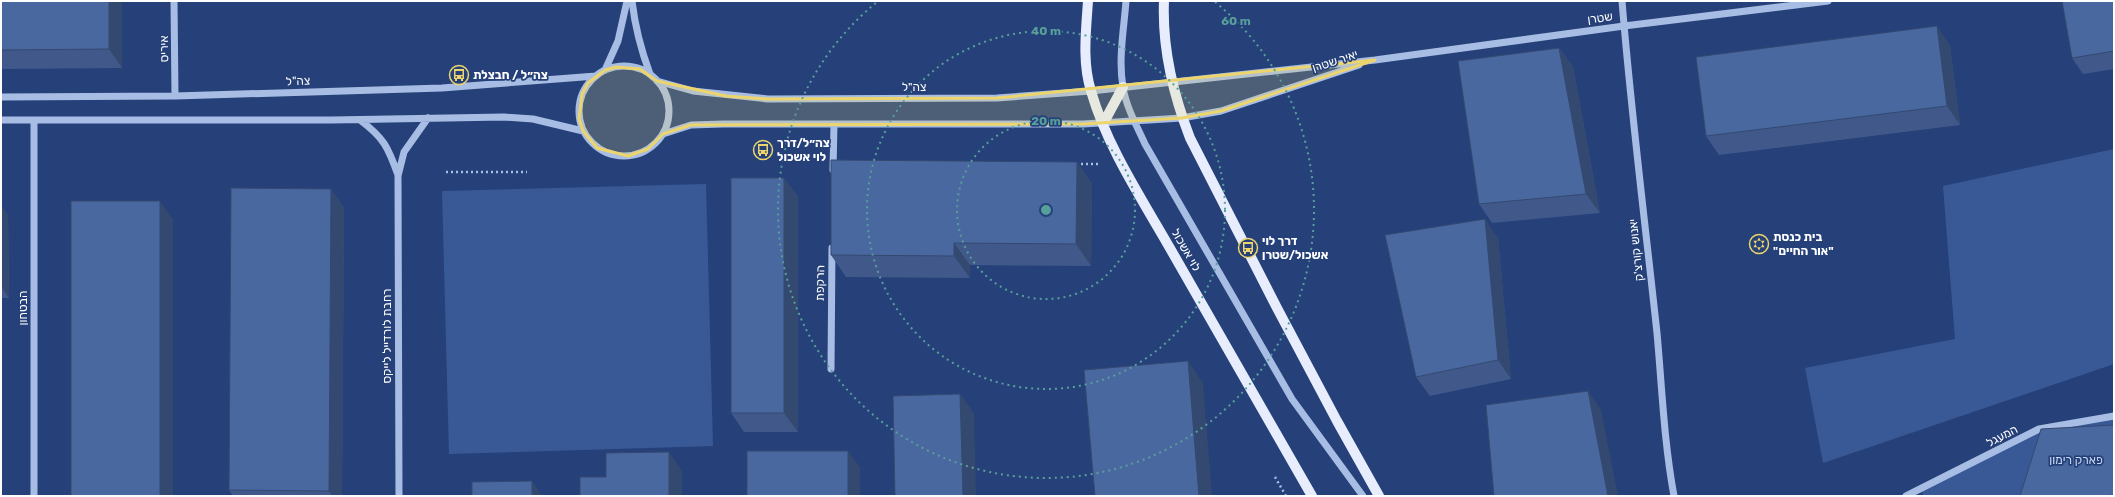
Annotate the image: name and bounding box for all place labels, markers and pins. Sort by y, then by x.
bus stop icon: צה״ל / חבצלת [448,64,470,86]
place label: צה״ל / חבצלת [473,68,548,82]
place label: צה״ל/דרך לוי אשכול [777,136,830,164]
bus stop icon: צה״ל/דרך לוי אשכול [752,139,774,161]
centre of rings [1039,203,1053,217]
place label: בית כנסת "אור החיים" [1773,230,1834,258]
synagogue icon: בית כנסת "אור החיים" [1748,233,1770,255]
place label: דרך לוי אשכול/שטרן [1262,234,1329,262]
bus stop icon: דרך לוי אשכול/שטרן [1237,237,1259,259]

